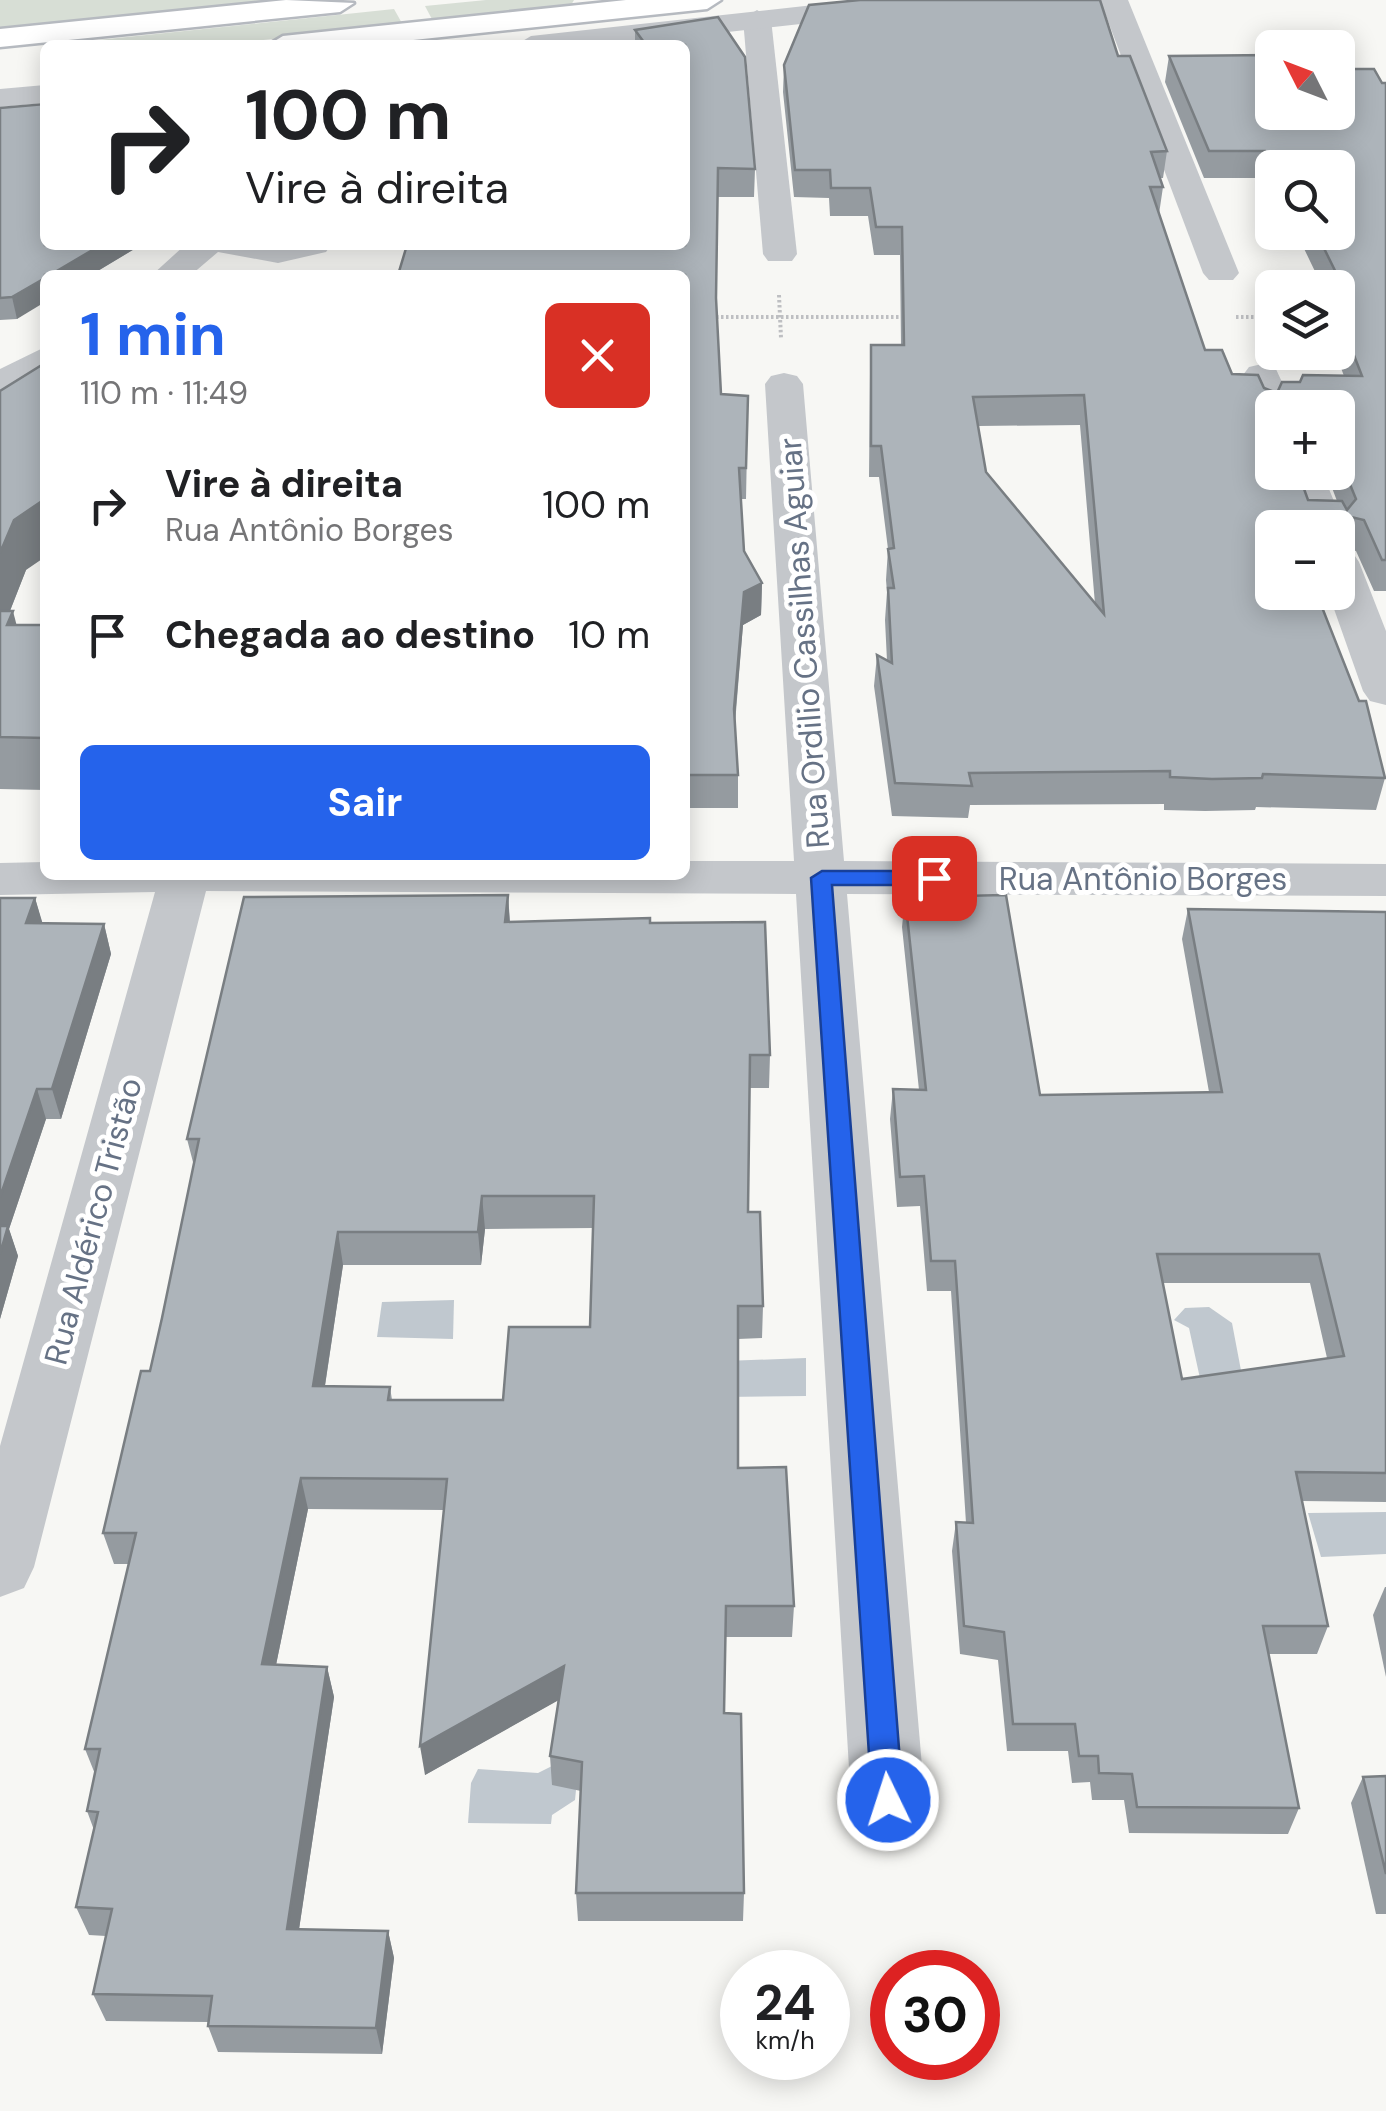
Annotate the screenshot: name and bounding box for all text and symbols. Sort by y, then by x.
north arrow [1255,30,1355,130]
map controls [1255,30,1355,610]
text: 100 m [245,70,451,161]
icon: right [80,80,210,210]
button: search [1255,150,1355,250]
text: Vire à direita [245,158,509,217]
button: layers [1255,270,1355,370]
text: 1 min [80,295,226,374]
button: close [545,303,650,408]
text: 110 m · 11:49 [80,372,248,414]
button: + [1255,390,1355,490]
street label: Rua Ordilio Cassilhas Aguiar [769,436,839,850]
text: Vire à direita [165,459,403,509]
icon: right [80,478,135,533]
text: 100 m [542,480,650,530]
text: Rua Antônio Borges [165,509,454,551]
button: − [1255,510,1355,610]
icon: arrive [80,608,135,663]
text: Chegada ao destino [165,610,535,660]
text: 10 m [568,610,650,660]
button: Sair [80,745,650,860]
pin [892,836,977,921]
icon: arrive [907,851,962,906]
street label: Rua Antônio Borges [999,858,1287,900]
street label: Rua Aldérico Tristão [35,1073,151,1369]
position arrow [836,1748,940,1852]
speed limit sign: 30 [870,1950,1000,2080]
text: 24 [755,1970,816,2036]
text: km/h [755,2024,815,2057]

